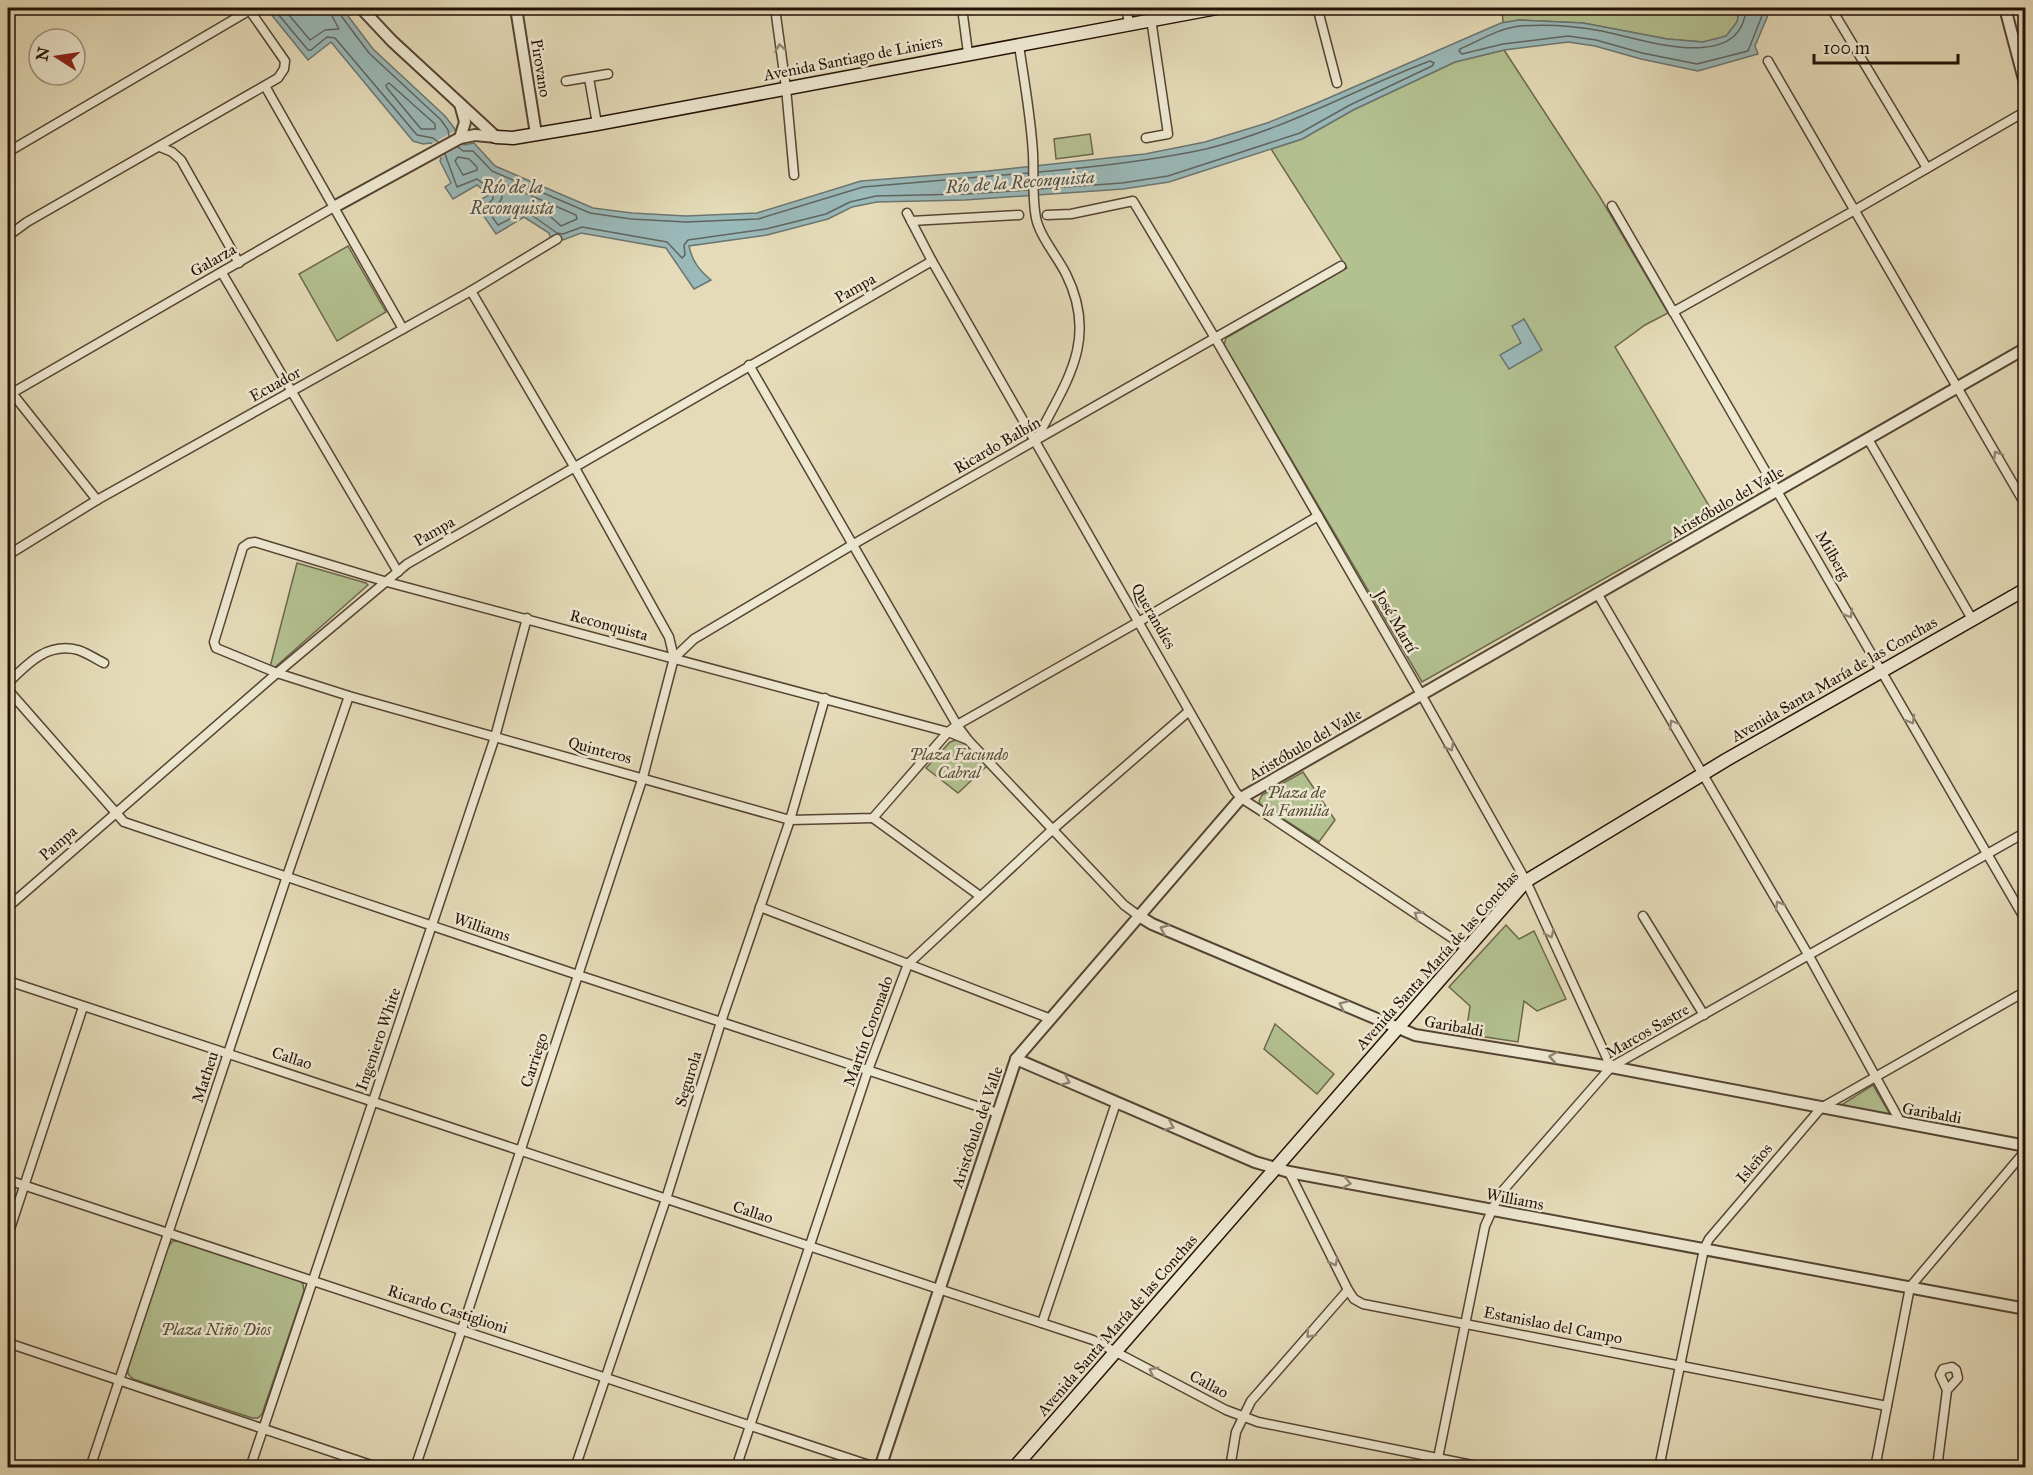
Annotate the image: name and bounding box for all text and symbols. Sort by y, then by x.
north arrow [27,27,87,87]
scale bar [1814,27,1958,65]
street label: Avenida Santiago de Liniers [761,31,944,86]
street label: Pirovano [527,37,555,99]
text: 100 m [1823,37,1870,59]
one-way arrow [775,43,787,52]
text: N [32,45,54,63]
water label: Río de la Reconquista [944,166,1096,198]
water label: Río de la Reconquista [469,176,554,219]
street label: Galarza [187,239,239,281]
street label: Pampa [831,269,879,307]
street label: Ecuador [246,362,304,406]
street label: Ricardo Balbín [950,412,1044,478]
one-way arrow [1992,451,2004,461]
street label: Aristóbulo del Valle [1666,462,1787,543]
street label: Pampa [410,512,458,550]
street label: Milberg [1811,527,1855,584]
street label: Querandíes [1128,580,1181,652]
street label: José Martí [1369,584,1422,657]
street label: Reconquista [568,605,650,646]
one-way arrow [1842,608,1854,618]
street label: Avenida Santa María de las Conchas [1727,612,1940,746]
street label: Aristóbulo del Valle [1244,704,1365,785]
one-way arrow [1904,714,1915,724]
one-way arrow [1669,719,1681,730]
street label: Quinteros [566,732,634,768]
one-way arrow [1443,740,1455,751]
park label: Plaza Facundo Cabral [910,745,1008,782]
park label: Plaza de la Familia [1262,783,1330,820]
street label: Pampa [35,821,81,865]
street label: Avenida Santa María de las Conchas [1351,866,1523,1054]
one-way arrow [1775,901,1787,911]
street label: Williams [451,908,513,946]
one-way arrow [1414,912,1425,923]
one-way arrow [1159,924,1170,936]
one-way arrow [1543,928,1555,939]
street label: Martín Coronado [839,973,897,1089]
street label: Ingeniero White [351,985,406,1093]
street label: Marcos Sastre [1602,999,1692,1063]
one-way arrow [1339,1000,1350,1012]
street label: Garibaldi [1423,1011,1486,1041]
street label: Carriego [516,1030,553,1090]
street label: Callao [269,1043,315,1073]
street label: Matheu [188,1048,222,1105]
street label: Segurola [671,1049,706,1109]
one-way arrow [1549,1052,1558,1064]
street label: Aristóbulo del Valle [947,1063,1007,1191]
one-way arrow [1059,1074,1070,1086]
street label: Garibaldi [1901,1098,1964,1128]
one-way arrow [1163,1119,1174,1131]
street label: Isleños [1732,1139,1776,1187]
one-way arrow [1342,1176,1352,1189]
street label: Williams [1484,1184,1546,1214]
street label: Callao [730,1197,776,1227]
street label: Avenida Santa María de las Conchas [1032,1230,1201,1420]
one-way arrow [1327,1255,1338,1266]
street label: Ricardo Castiglioni [385,1281,511,1339]
street label: Estanislao del Campo [1482,1302,1624,1348]
park label: Plaza Niño Dios [161,1320,271,1339]
one-way arrow [1306,1327,1317,1338]
street label: Callao [1186,1366,1232,1402]
one-way arrow [1149,1367,1160,1378]

